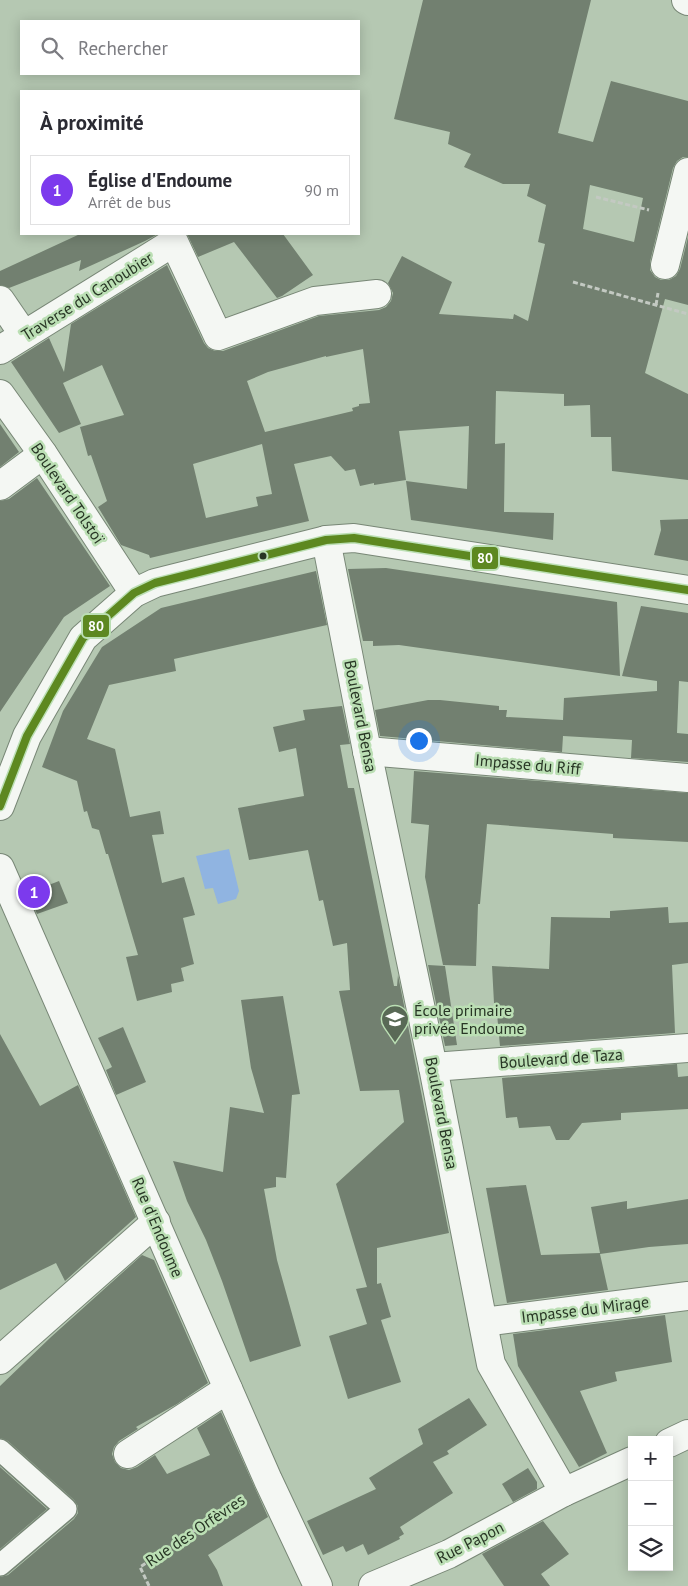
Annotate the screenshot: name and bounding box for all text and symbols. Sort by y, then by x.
search box [20,20,360,75]
icon: search [38,34,66,62]
text: Rechercher [78,36,168,60]
text: À proximité [40,109,144,136]
text: Église d'Endoume [88,168,232,192]
text: 1 [52,180,62,200]
text: 90 m [304,180,339,200]
text: Arrêt de bus [88,192,171,212]
street label: Traverse du Canoubier [17,247,157,345]
street label: Boulevard Tolstoï [27,439,110,548]
line badge: 80 [471,546,499,570]
text: 80 [477,549,493,567]
unlabelled marker [258,551,268,561]
line badge: 80 [82,614,110,638]
text: 80 [88,617,104,635]
street label: Boulevard Bensa [340,658,382,774]
your location [406,728,432,754]
street label: Impasse du Riff [475,749,582,779]
pin: 1 [18,873,50,911]
place label: École primaire privée Endoume [414,1000,525,1038]
school or university icon: École primaire privée Endoume [380,1004,410,1043]
street label: Boulevard de Taza [499,1044,623,1072]
street label: Boulevard Bensa [421,1055,463,1171]
street label: Rue d'Endoume [128,1174,188,1280]
street label: Impasse du Mirage [520,1291,650,1327]
map controls [628,1436,673,1571]
button: + [628,1436,673,1481]
button: − [628,1481,673,1526]
street label: Rue des Orfèvres [142,1489,249,1571]
street label: Rue Papon [433,1517,507,1567]
button: layers [628,1526,673,1571]

